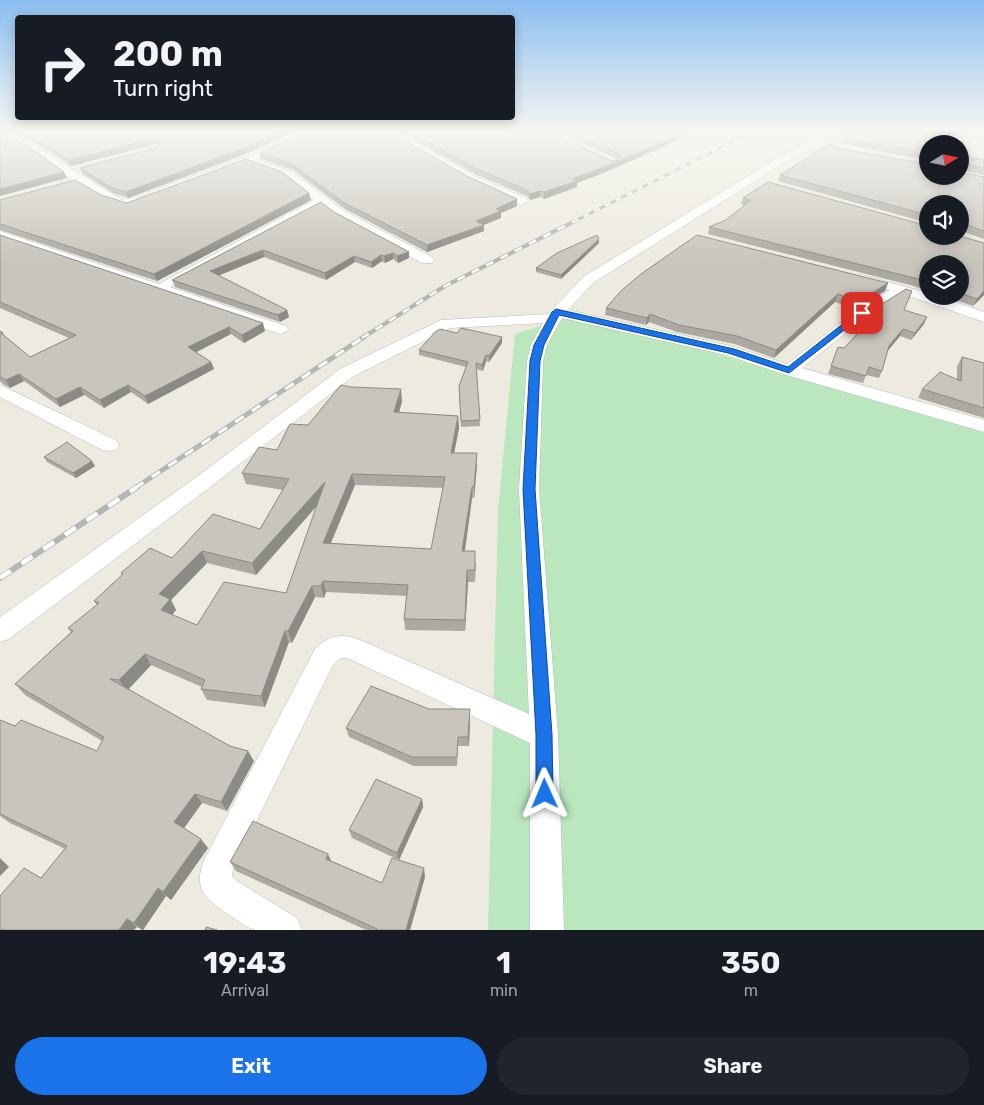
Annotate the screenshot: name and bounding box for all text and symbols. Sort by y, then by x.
text: 200 m [113,33,223,75]
icon: right [30,35,95,100]
text: Turn right [113,75,213,102]
north arrow [919,135,969,185]
map controls [919,135,969,305]
button: sound [919,195,969,245]
button: layers [919,255,969,305]
pin [841,292,883,334]
icon: arrive [848,299,876,327]
position arrow [518,767,570,819]
text: 19:43 [203,945,287,981]
text: 1 [496,945,511,981]
text: 350 [721,945,781,981]
text: Arrival [221,981,269,1000]
text: min [490,981,518,1000]
text: m [744,981,758,1000]
button: Exit [15,1037,487,1095]
button: Share [497,1037,969,1095]

